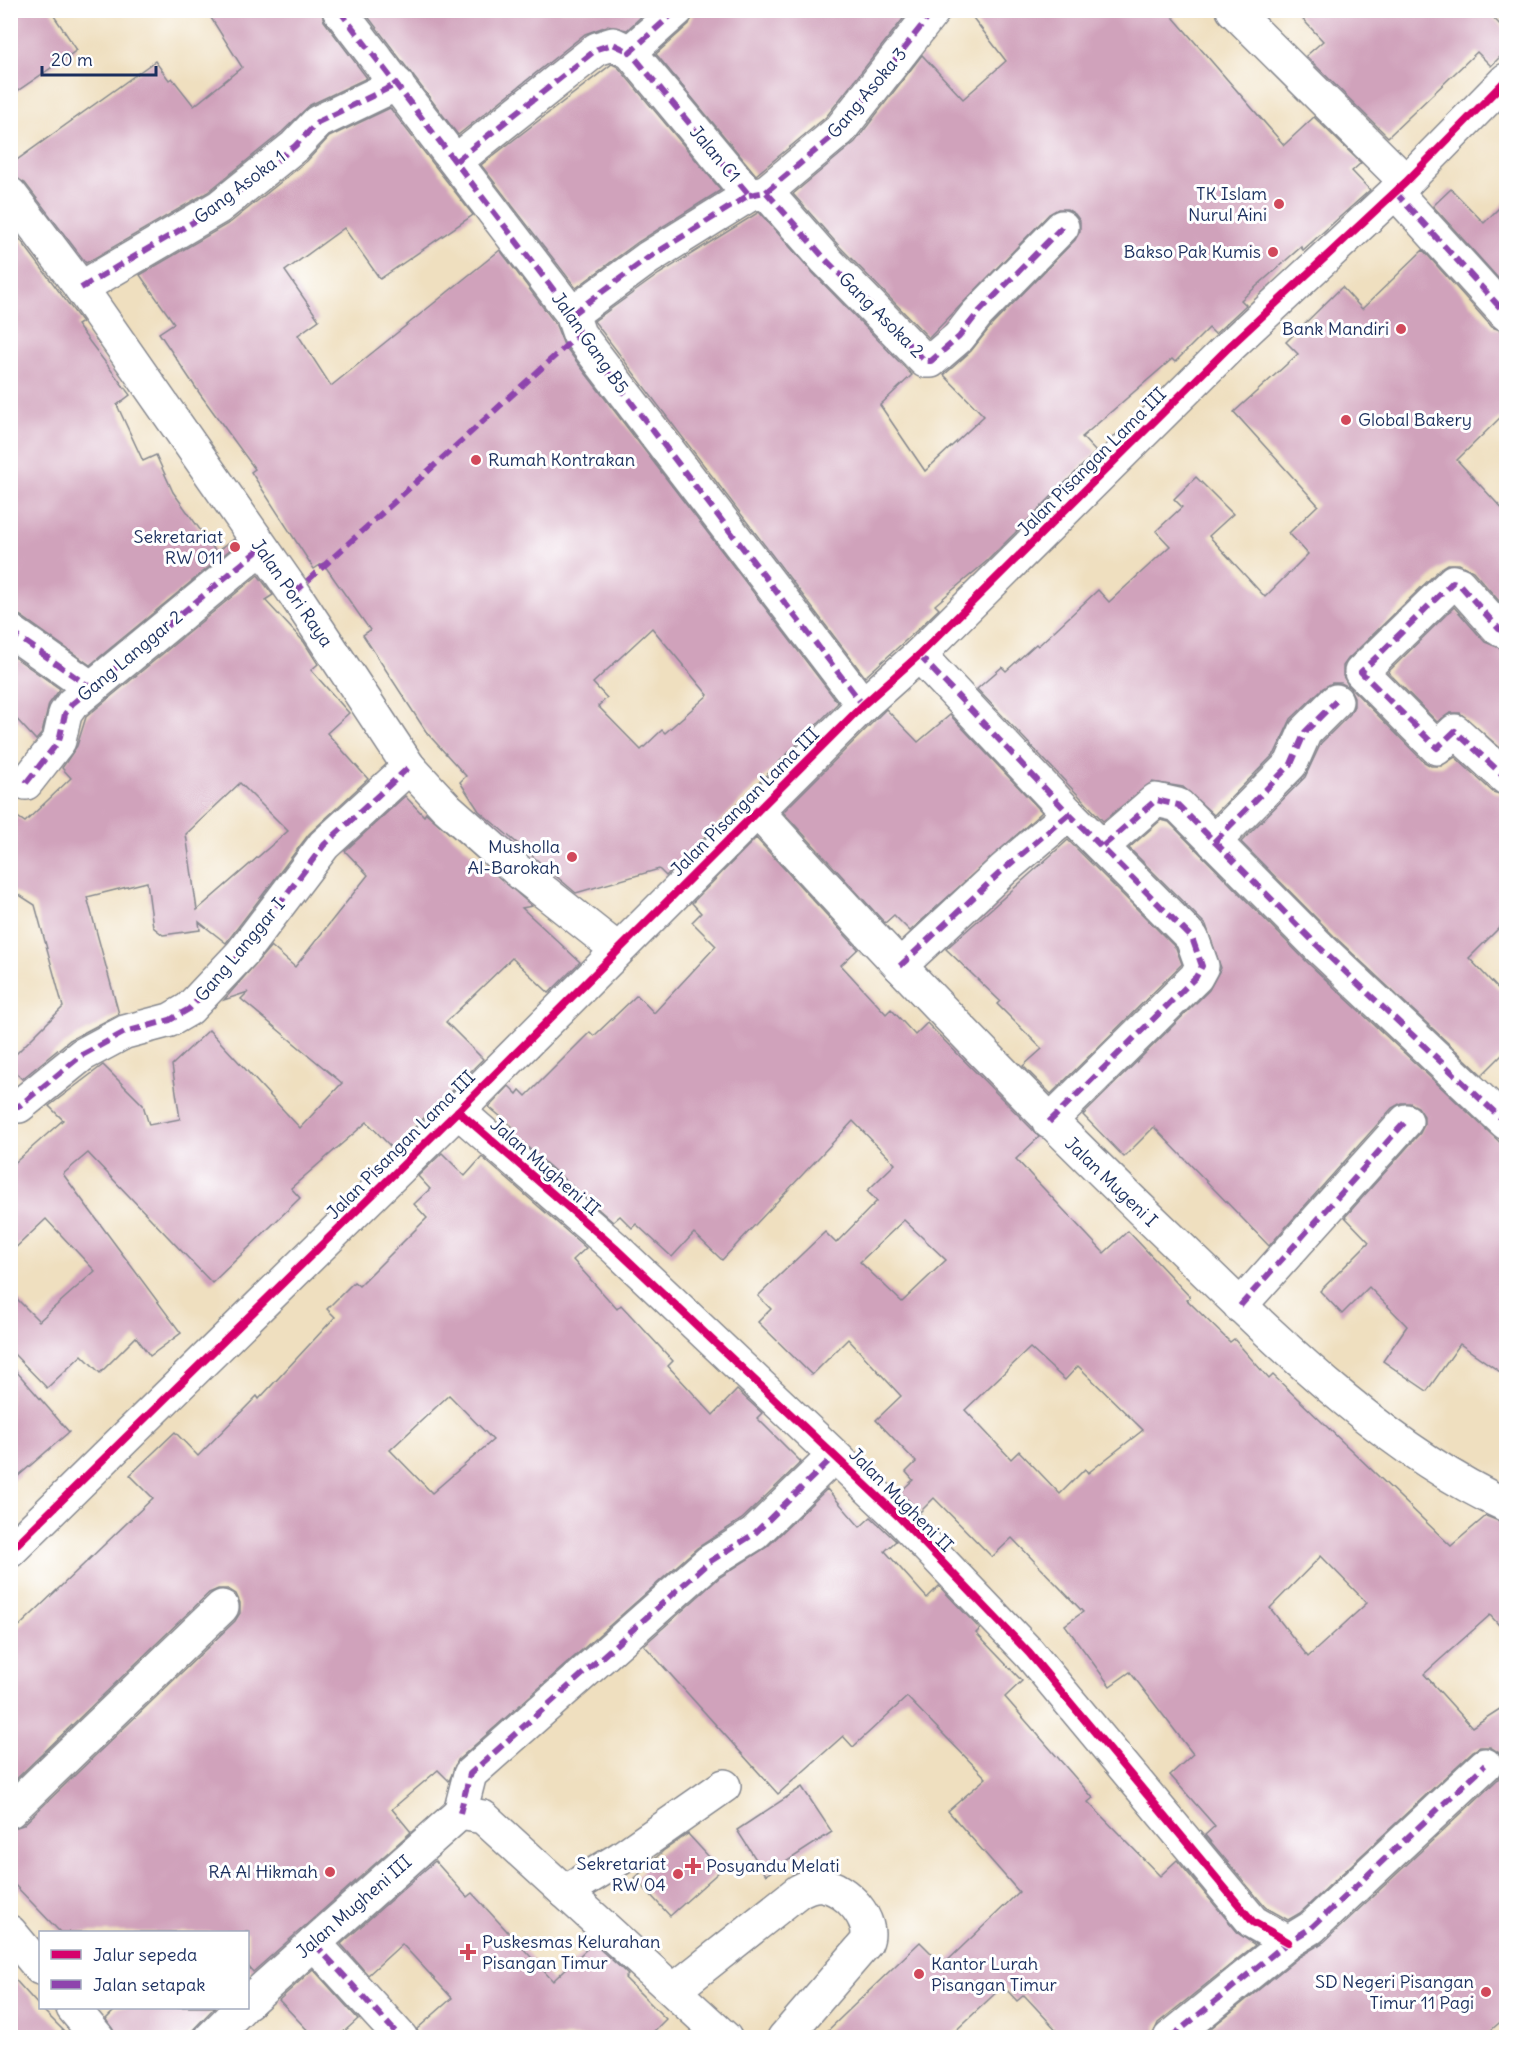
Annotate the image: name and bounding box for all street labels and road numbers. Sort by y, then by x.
street label: Gang Asoka 3 [822,42,911,143]
street label: Jalan C1 [685,121,746,187]
street label: Gang Asoka 1 [189,145,290,228]
street label: Gang Asoka 2 [834,267,929,362]
street label: Jalan Gang B5 [547,288,634,398]
street label: Jalan Pisangan Lama III [1012,382,1171,541]
street label: Jalan Pori Raya [247,534,338,651]
street label: Gang Langgar 2 [72,605,187,706]
street label: Jalan Pisangan Lama III [665,722,824,881]
street label: Gang Langgar I [190,893,290,1006]
street label: Jalan Pisangan Lama III [321,1065,480,1224]
street label: Jalan Mugheni II [486,1113,605,1221]
street label: Jalan Mugeni I [1060,1132,1162,1232]
street label: Jalan Mugheni II [844,1443,958,1557]
street label: Jalan Mugheni III [291,1850,416,1963]

